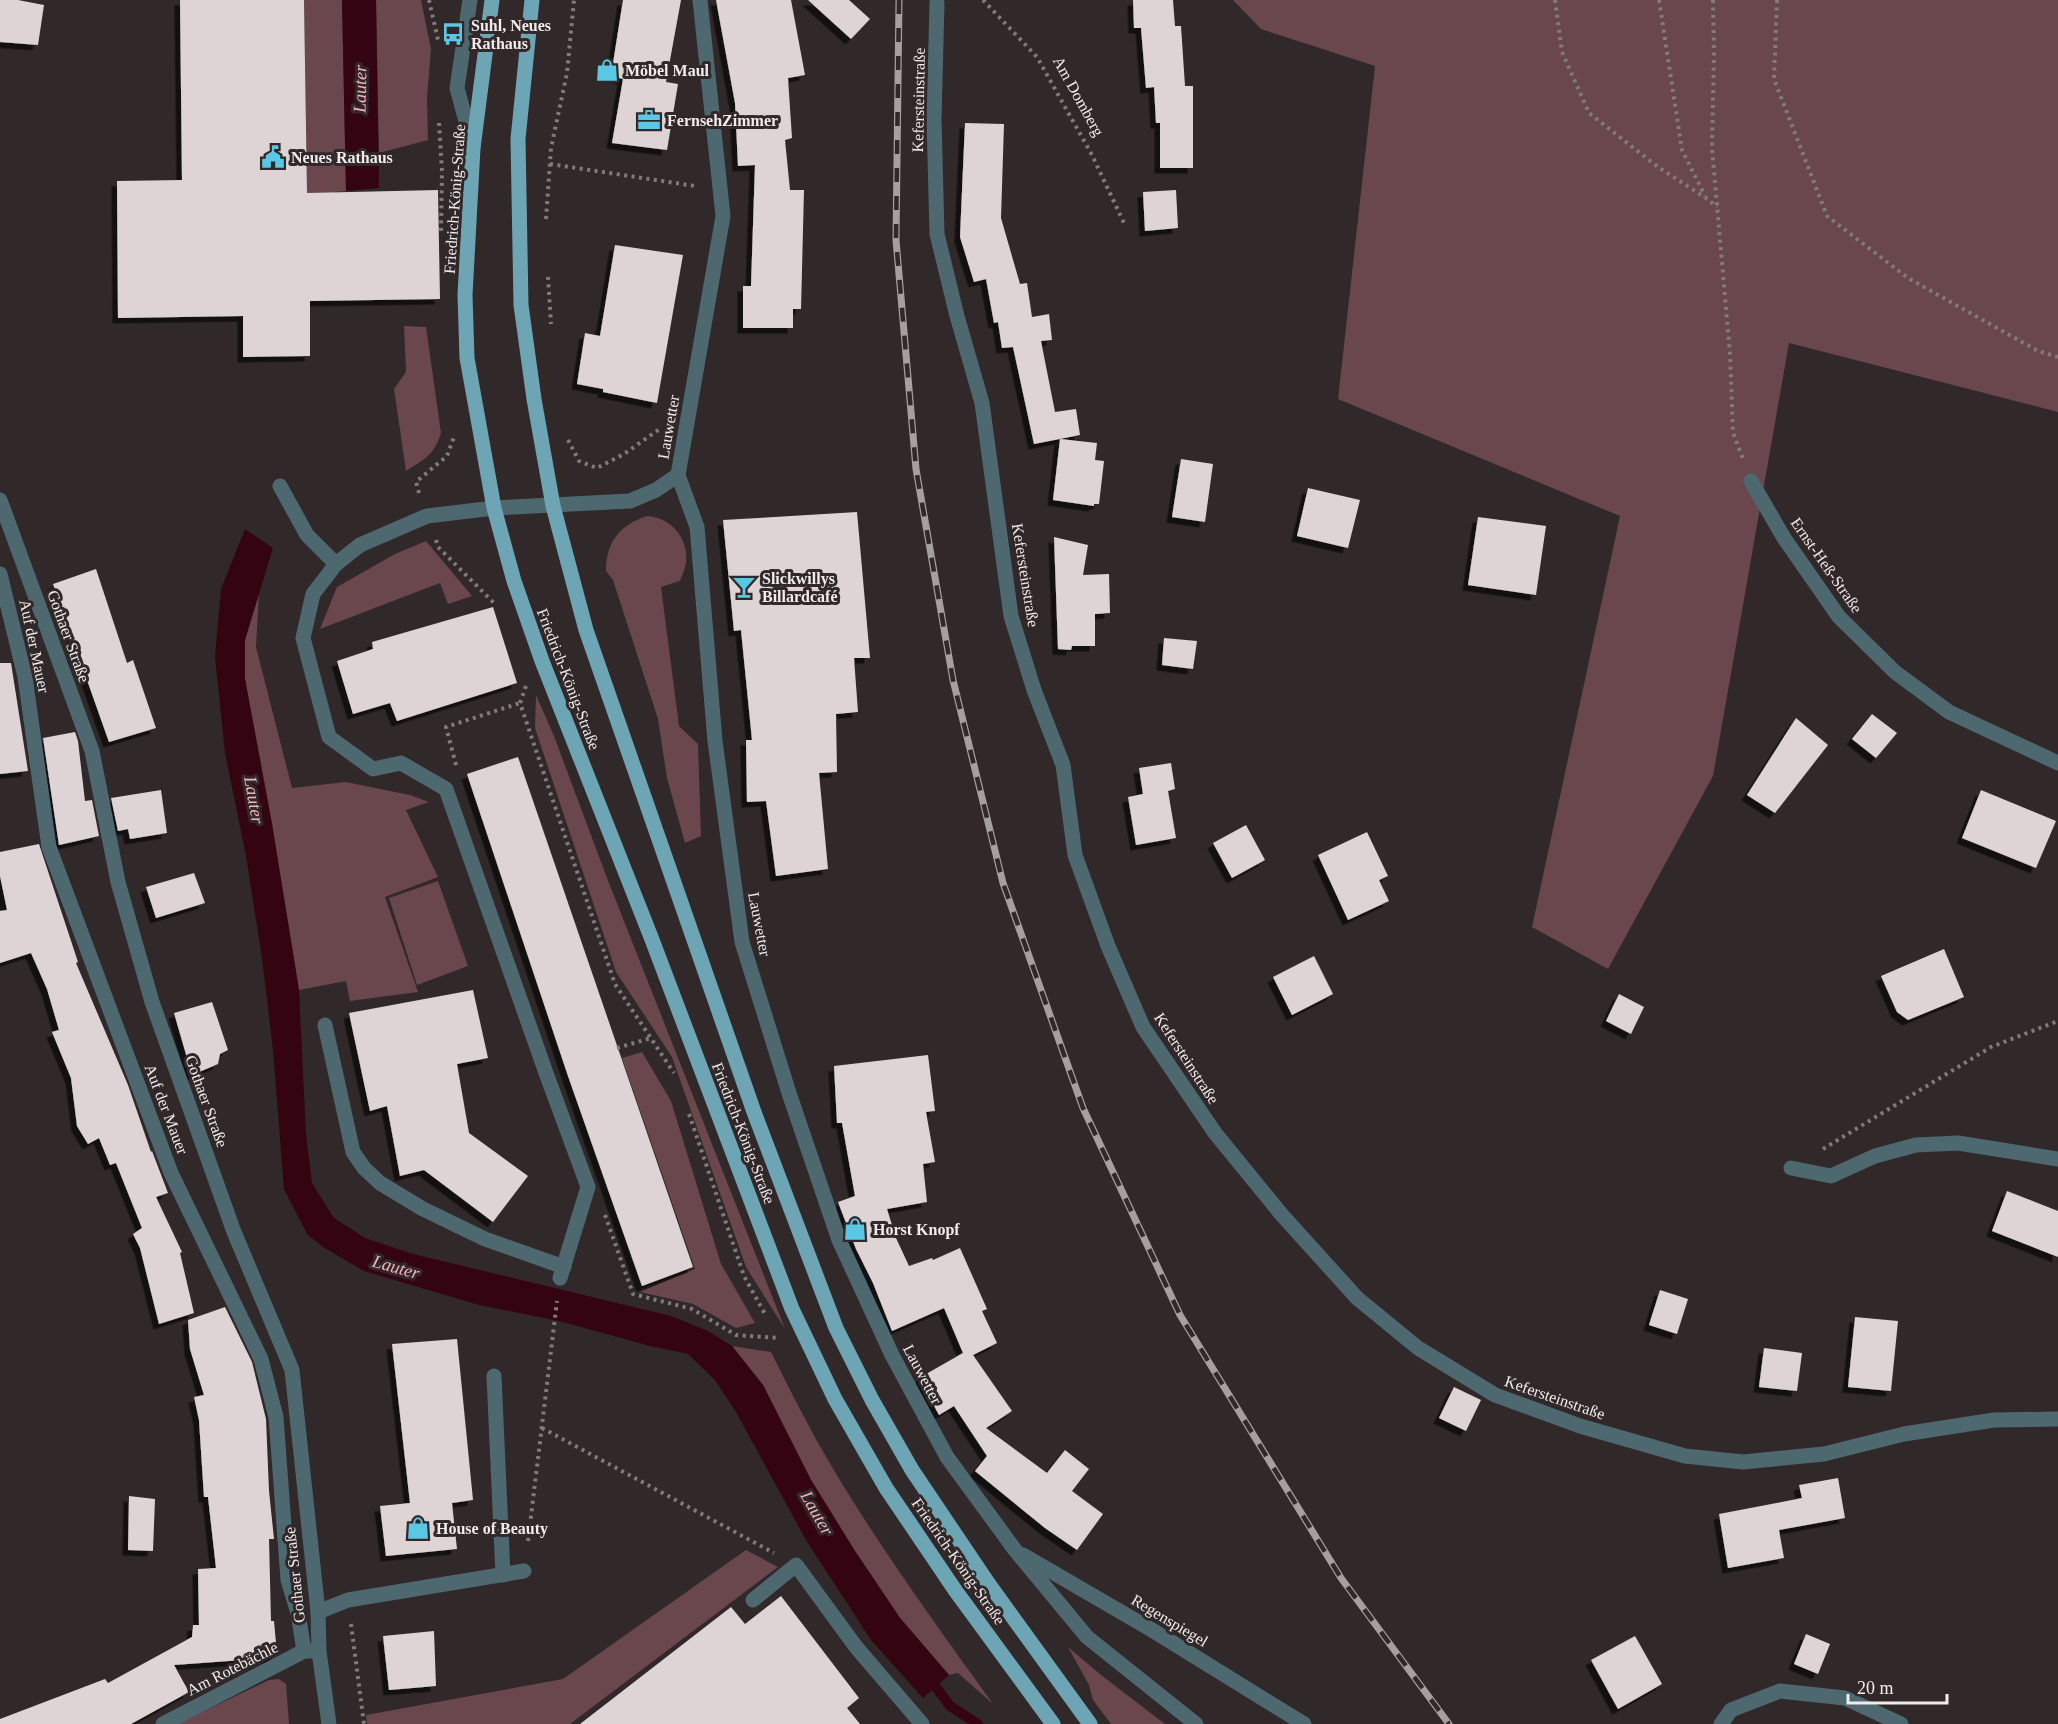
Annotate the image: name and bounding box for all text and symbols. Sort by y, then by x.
place label: Suhl, Neues Rathaus [471,17,551,52]
bus stop icon: Suhl, Neues Rathaus [440,21,466,47]
street label: Kefersteinstraße [909,47,928,153]
street label: Am Domberg [1049,54,1107,139]
shop icon: Möbel Maul [594,57,620,83]
place label: Möbel Maul [625,62,710,79]
water label: Lauter [350,64,370,114]
office icon: FernsehZimmer [636,107,662,133]
place label: FernsehZimmer [667,112,778,129]
street label: Friedrich-König-Straße [441,124,469,275]
public building icon: Neues Rathaus [260,144,286,170]
place label: Neues Rathaus [291,149,393,166]
street label: Lauwetter [654,393,683,460]
street label: Ernst-Heß-Straße [1788,515,1866,616]
street label: Kefersteinstraße [1009,522,1042,628]
place label: Slickwillys Billardcafé [762,570,838,605]
bar icon: Slickwillys Billardcafé [731,574,757,600]
street label: Gothaer Straße [44,588,93,684]
street label: Auf der Mauer [16,598,53,695]
street label: Friedrich-König-Straße [533,606,603,753]
water label: Lauter [240,774,268,826]
street label: Lauwetter [745,891,774,958]
street label: Kefersteinstraße [1151,1010,1222,1107]
street label: Gothaer Straße [182,1053,231,1149]
street label: Friedrich-König-Straße [708,1060,778,1207]
street label: Auf der Mauer [142,1062,192,1157]
shop icon: Horst Knopf [842,1216,868,1242]
place label: Horst Knopf [873,1221,960,1239]
water label: Lauter [369,1250,423,1284]
street label: Lauwetter [900,1342,946,1407]
street label: Kefersteinstraße [1503,1372,1607,1423]
water label: Lauter [796,1486,838,1540]
street label: Friedrich-König-Straße [908,1495,1009,1628]
shop icon: House of Beauty [405,1515,431,1541]
place label: House of Beauty [436,1520,548,1538]
street label: Gothaer Straße [281,1526,308,1624]
street label: Regenspiegel [1128,1591,1212,1651]
street label: Am Rotebächle [184,1638,281,1699]
scale bar [1848,1667,1947,1705]
text: 20 m [1857,1678,1894,1698]

